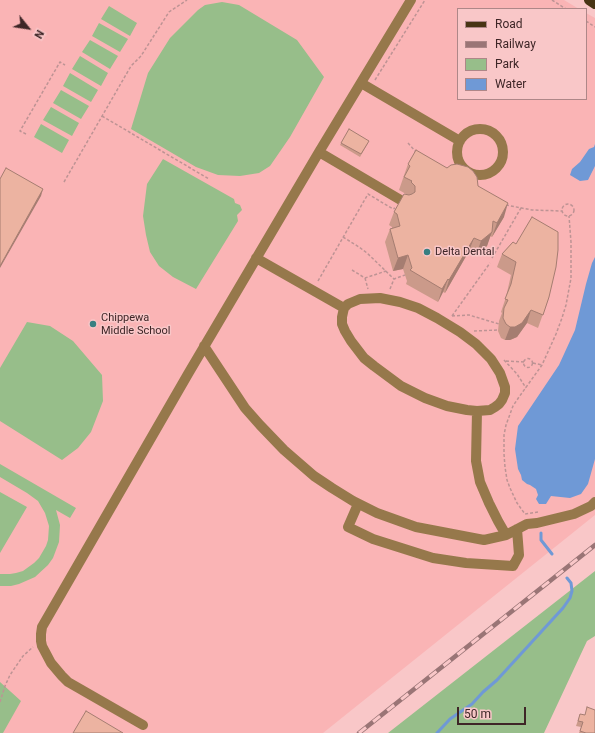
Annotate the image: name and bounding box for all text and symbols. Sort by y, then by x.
north arrow [8,8,48,48]
legend [457,8,587,100]
text: Road [495,17,523,31]
text: N [31,28,46,41]
text: Railway [495,37,536,51]
text: Park [495,57,519,71]
text: Water [495,77,526,91]
place label: Delta Dental [435,245,494,259]
marker: Delta Dental [422,247,432,257]
place label: Chippewa Middle School [101,311,170,337]
marker: Chippewa Middle School [88,319,98,329]
scale bar [459,699,528,725]
text: 50 m [464,707,491,721]

